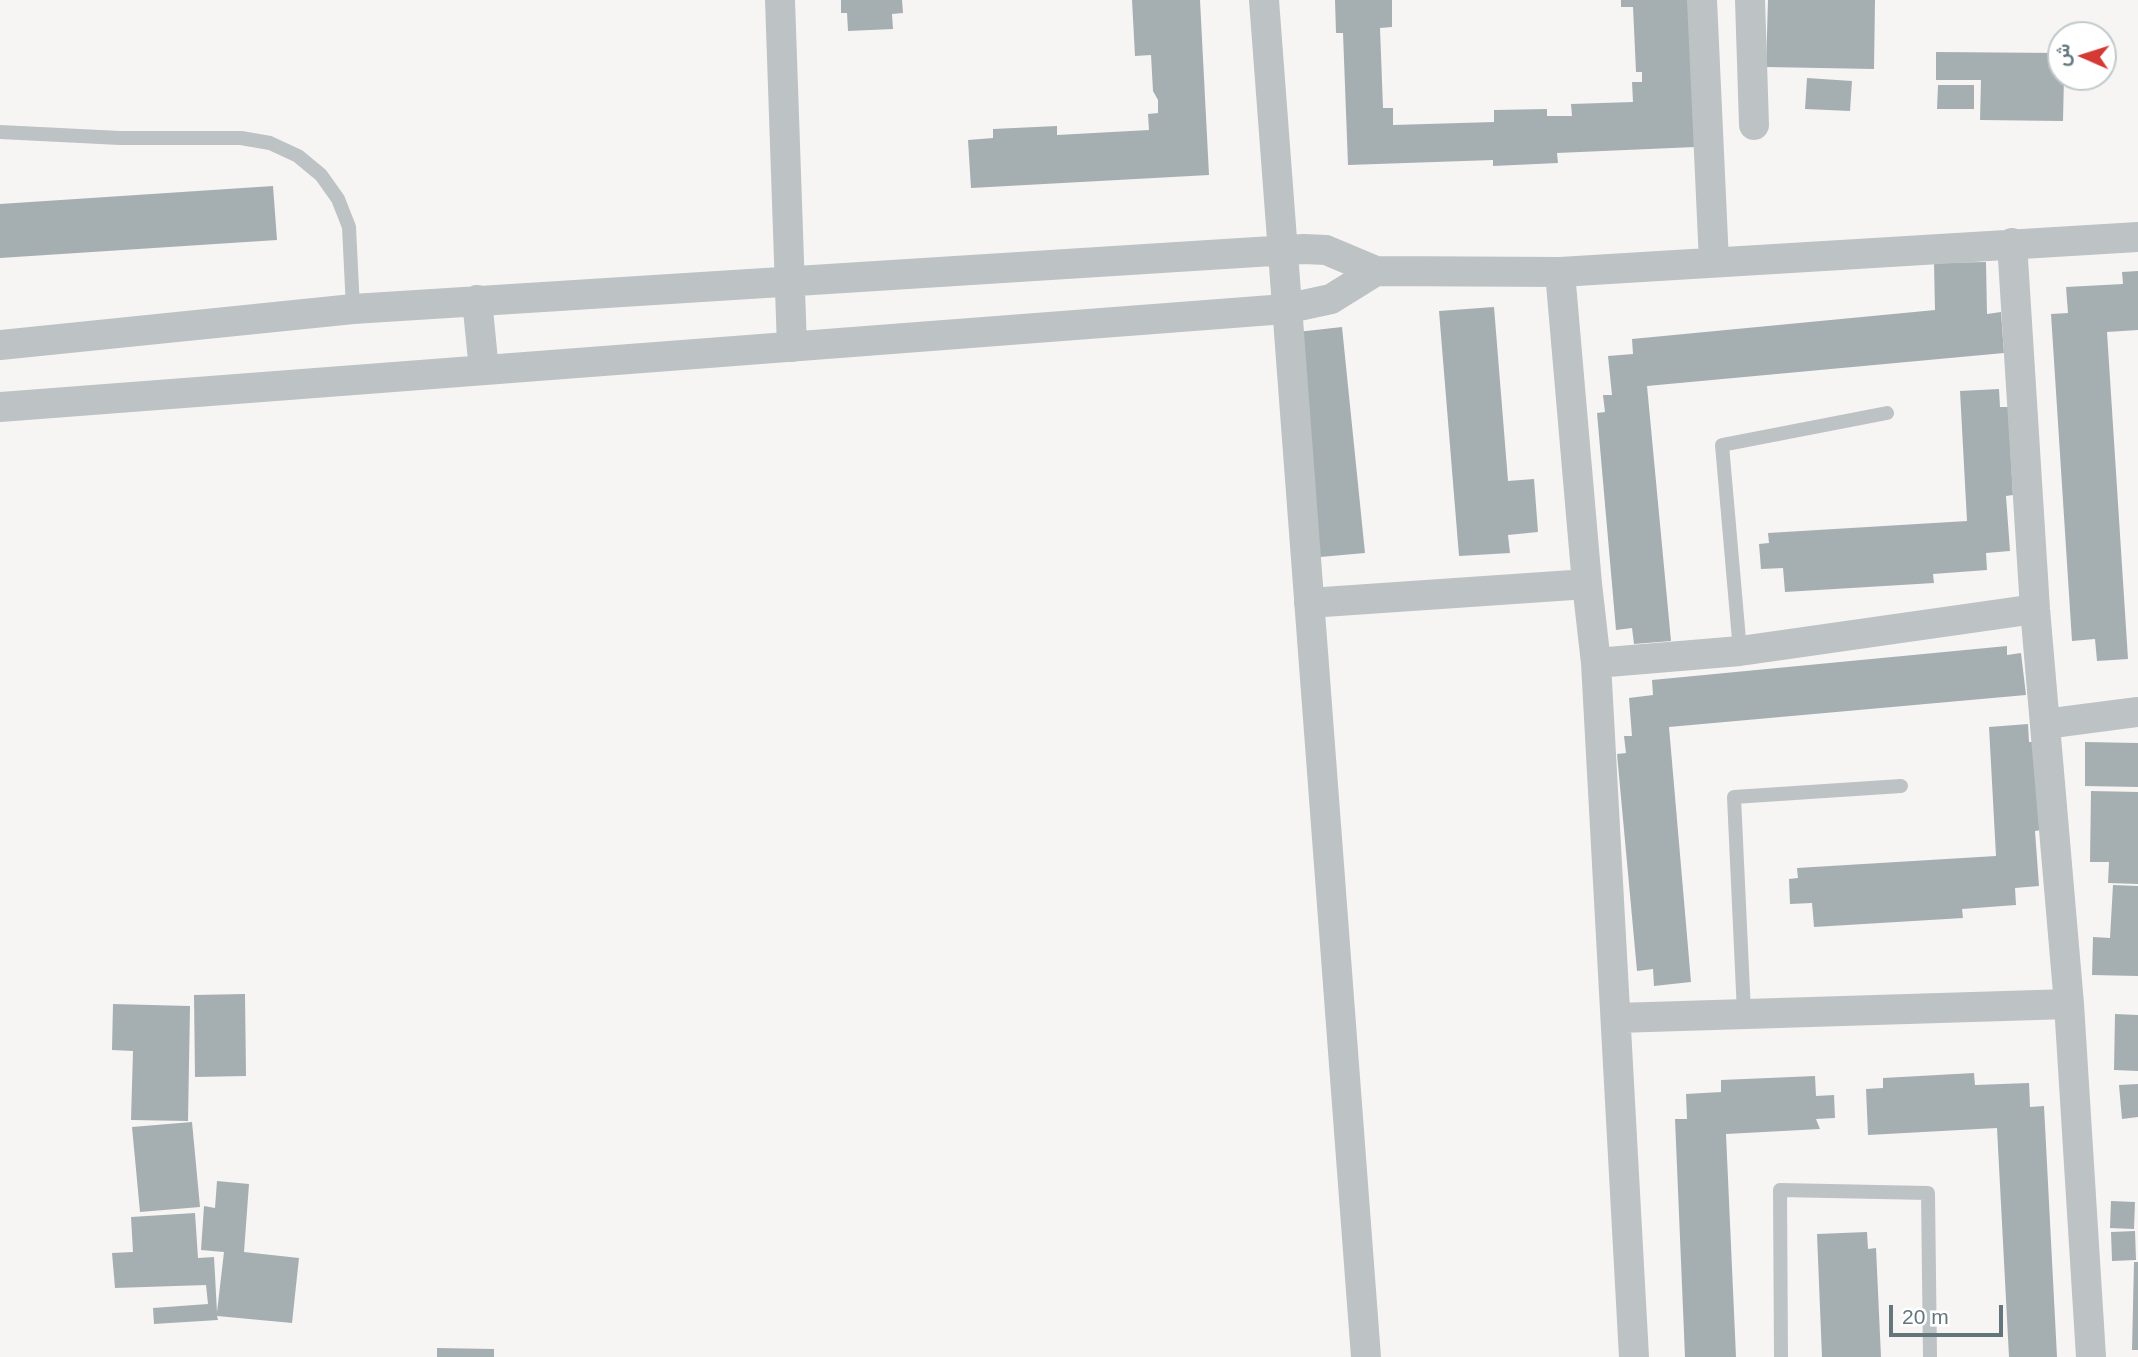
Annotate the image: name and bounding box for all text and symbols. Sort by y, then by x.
north arrow [2047,21,2117,91]
text: ش [2051,43,2074,67]
scale bar [1893,1290,2007,1334]
text: 20 m [1902,1305,1949,1328]

